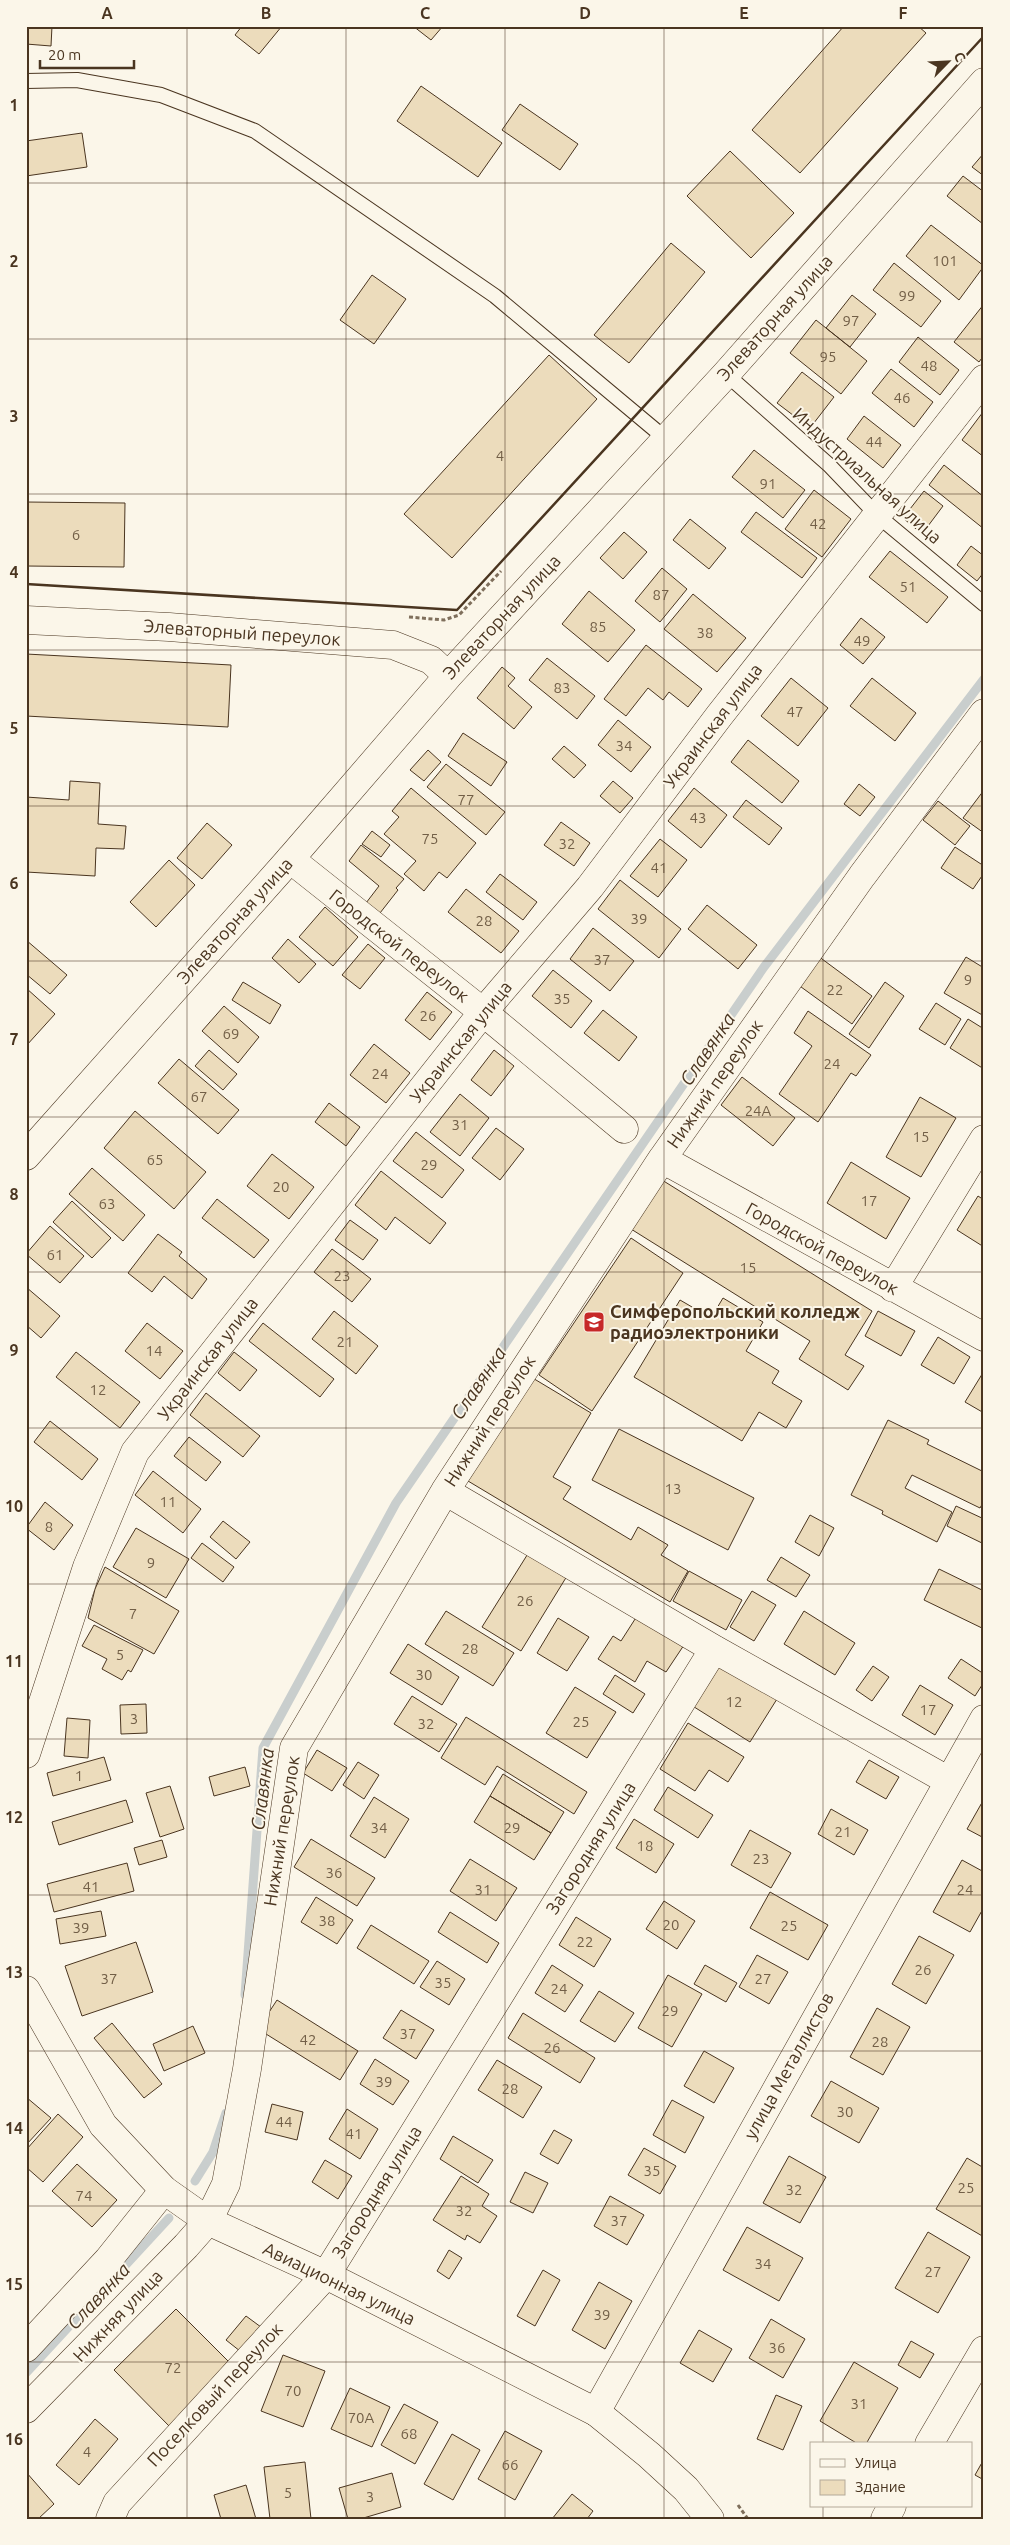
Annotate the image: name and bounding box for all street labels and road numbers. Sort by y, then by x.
street label: Элеваторная улица [713,250,836,384]
street label: Индустриальная улица [789,403,946,547]
street label: Элеваторная улица [439,550,564,683]
street label: Элеваторный переулок [143,615,341,649]
street label: Украинская улица [659,659,765,791]
street label: Элеваторная улица [173,853,296,987]
street label: Городской переулок [326,885,473,1006]
street label: Украинская улица [405,977,515,1106]
street label: Нижний переулок [662,1015,766,1151]
street label: Городской переулок [743,1198,902,1298]
street label: Украинская улица [153,1293,261,1424]
street label: Нижний переулок [439,1351,539,1490]
street label: Нижний переулок [259,1754,303,1907]
street label: Загородняя улица [541,1778,639,1917]
street label: улица Металлистов [739,1989,837,2143]
street label: Загородняя улица [327,2122,425,2261]
street label: Авиационная улица [260,2238,419,2329]
street label: Нижняя улица [68,2265,166,2365]
street label: Поселковый переулок [143,2318,286,2470]

